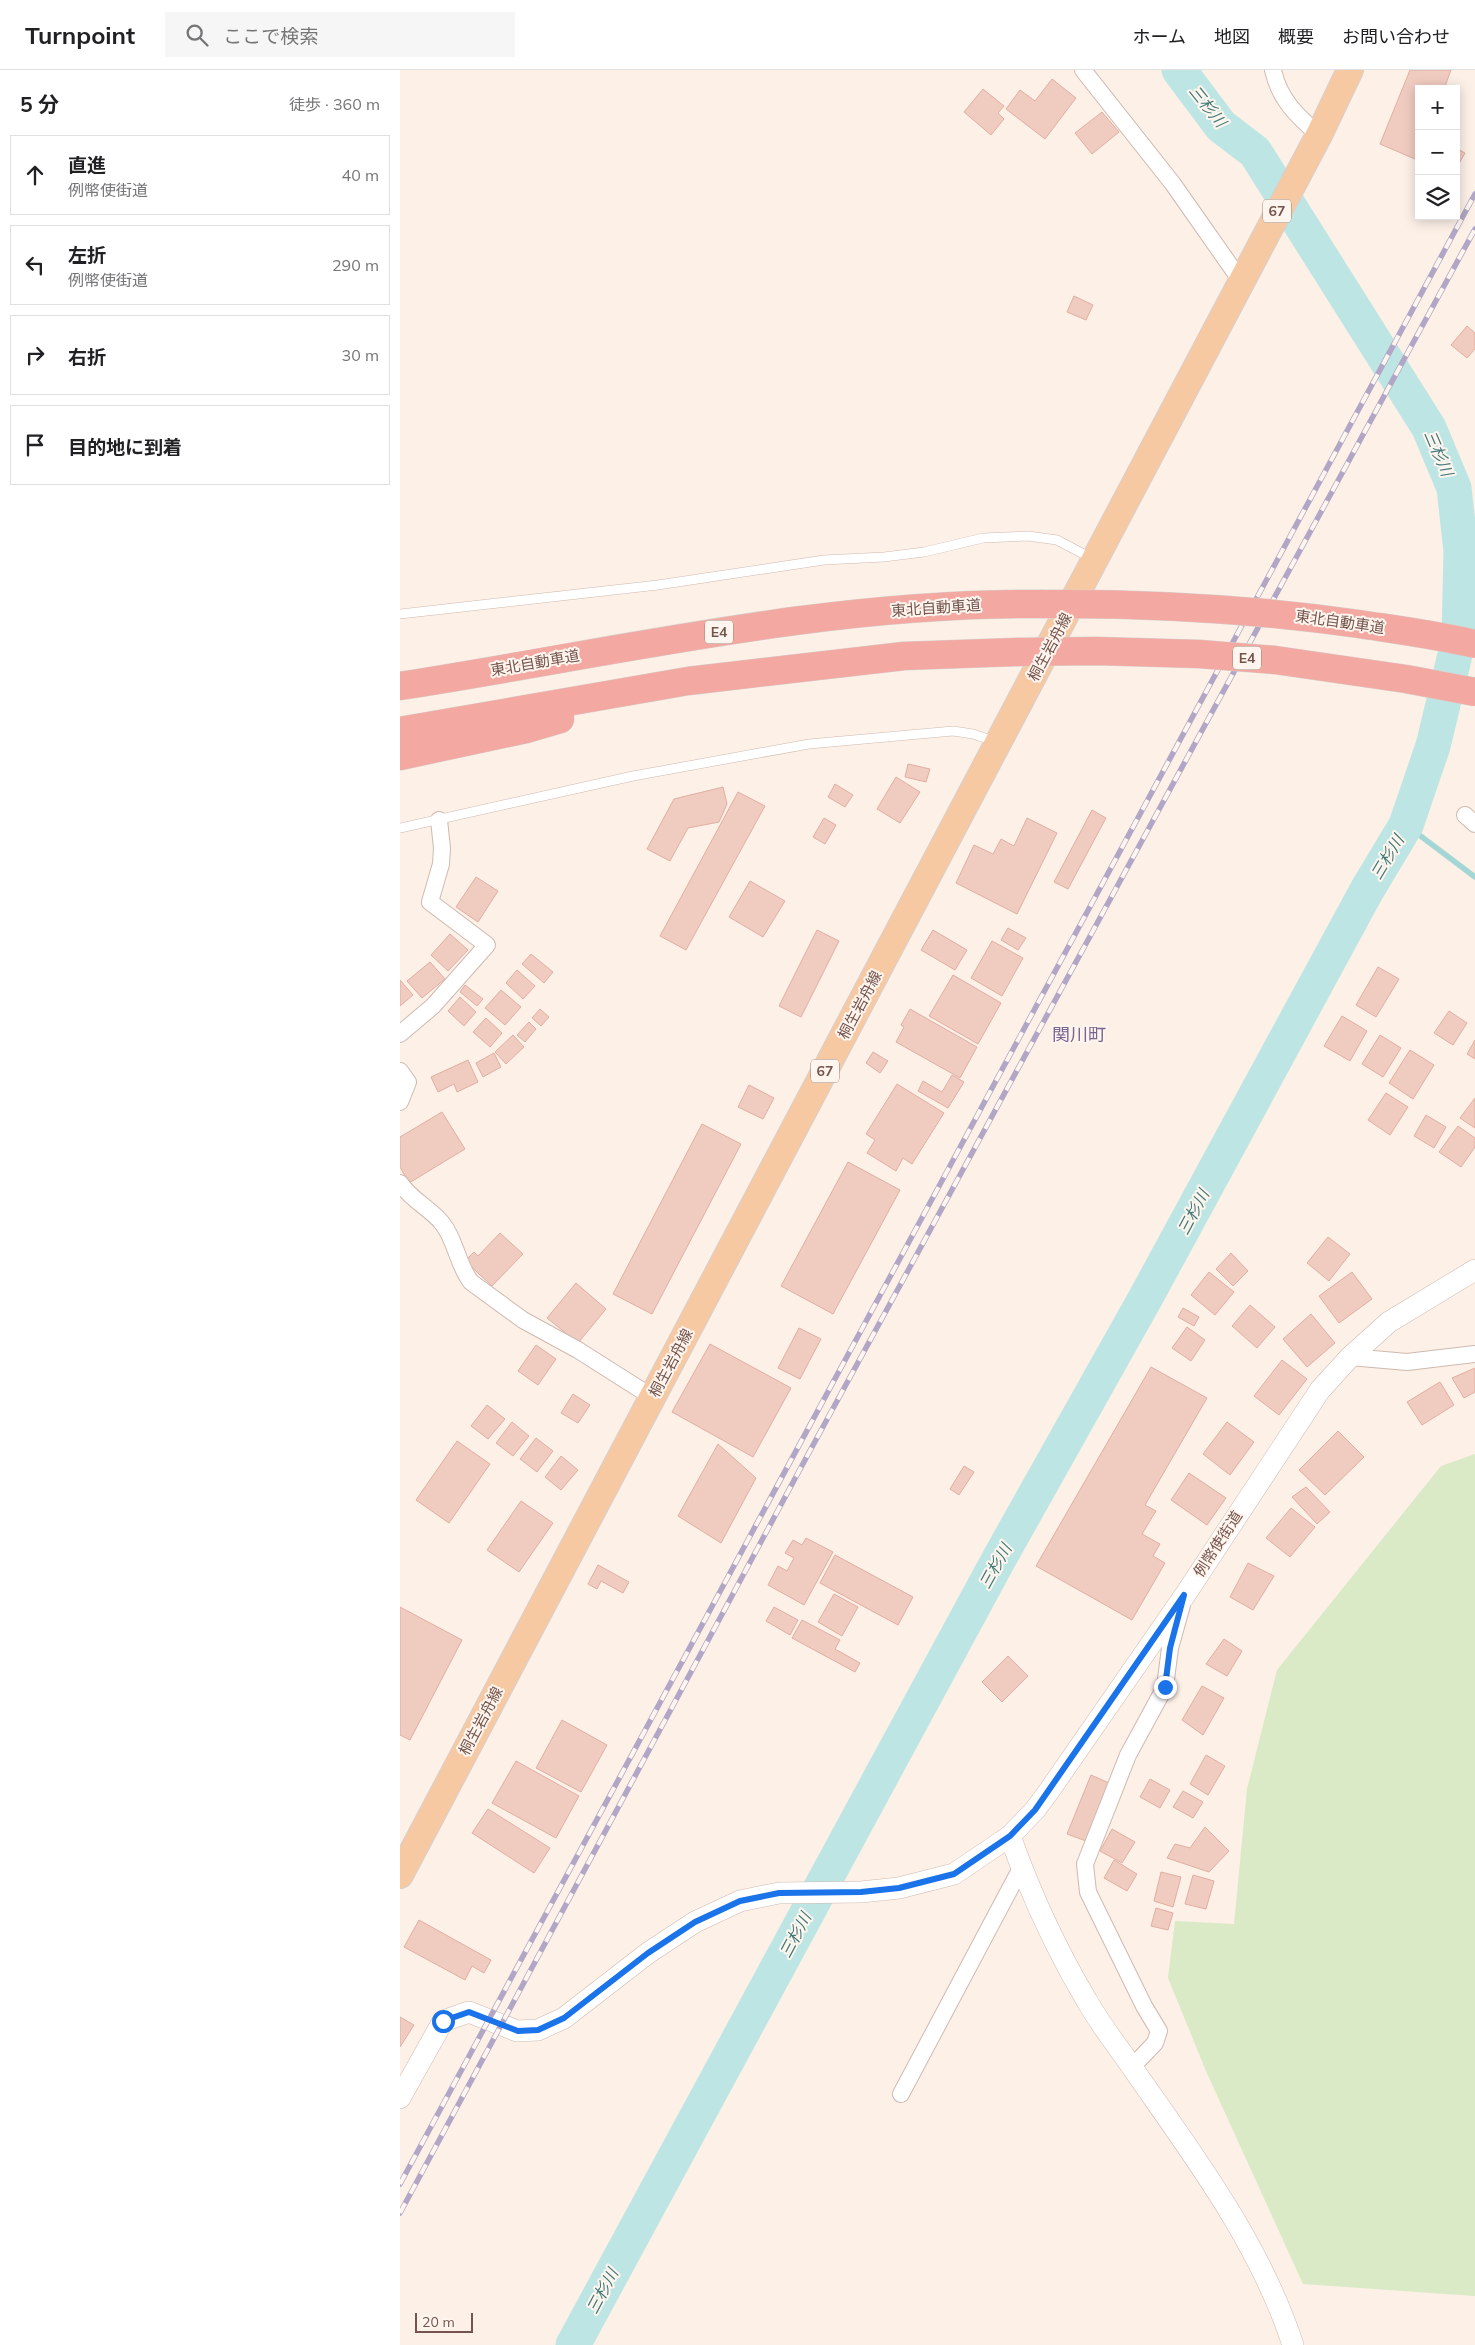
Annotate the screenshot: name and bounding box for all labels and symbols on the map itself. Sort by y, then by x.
water label: 三杉川 [1185,81,1232,132]
road number: 67 [1263,200,1291,222]
water label: 三杉川 [1420,427,1458,481]
street label: 東北自動車道 [890,595,982,620]
street label: 東北自動車道 [1294,606,1386,637]
street label: 桐生岩舟線 [1024,609,1076,684]
road number: E4 [705,620,733,644]
street label: 東北自動車道 [489,645,581,680]
road number: E4 [1233,646,1261,670]
water label: 三杉川 [1366,830,1409,883]
street label: 桐生岩舟線 [834,967,886,1042]
district label: 関川町 [1052,1023,1106,1046]
road number: 67 [811,1059,839,1082]
water label: 三杉川 [1173,1184,1214,1238]
street label: 桐生岩舟線 [645,1325,697,1400]
street label: 例幣使街道 [1189,1507,1246,1580]
water label: 三杉川 [975,1538,1016,1592]
route end [1154,1676,1177,1699]
street label: 桐生岩舟線 [455,1683,507,1758]
water label: 三杉川 [775,1907,816,1961]
route start [432,2010,455,2033]
water label: 三杉川 [582,2263,623,2317]
scale bar [415,2310,472,2333]

